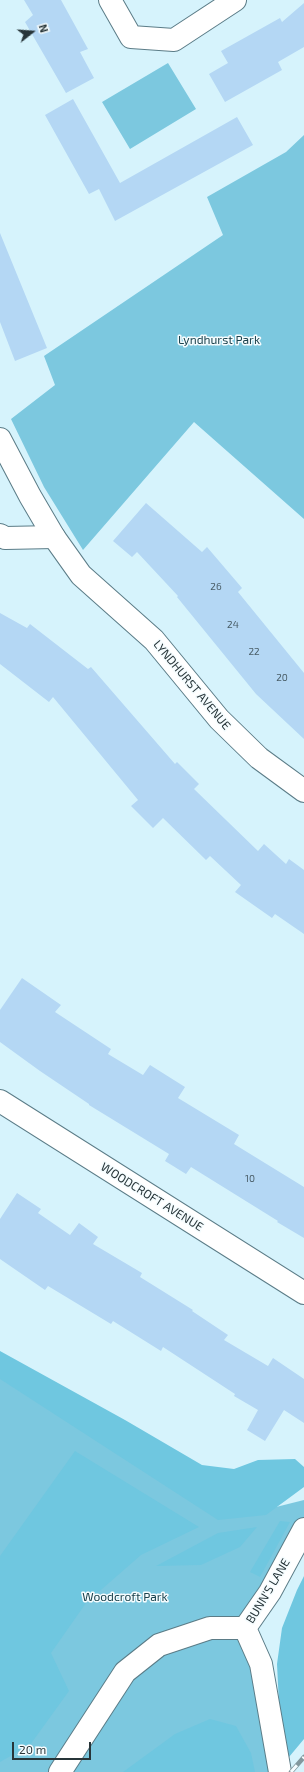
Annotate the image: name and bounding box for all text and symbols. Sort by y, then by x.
north arrow [12,12,52,52]
text: N [37,23,51,34]
park label: Lyndhurst Park [178,333,260,347]
house number: 26 [210,581,222,593]
house number: 24 [227,619,239,631]
street label: LYNDHURST AVENUE [150,637,234,733]
house number: 22 [248,646,260,658]
house number: 20 [276,672,288,684]
street label: WOODCROFT AVENUE [98,1160,206,1234]
house number: 10 [245,1173,255,1185]
street label: BUNN'S LANE [243,1556,293,1626]
park label: Woodcroft Park [82,1590,168,1604]
scale bar [14,1734,93,1760]
text: 20 m [19,1742,46,1756]

